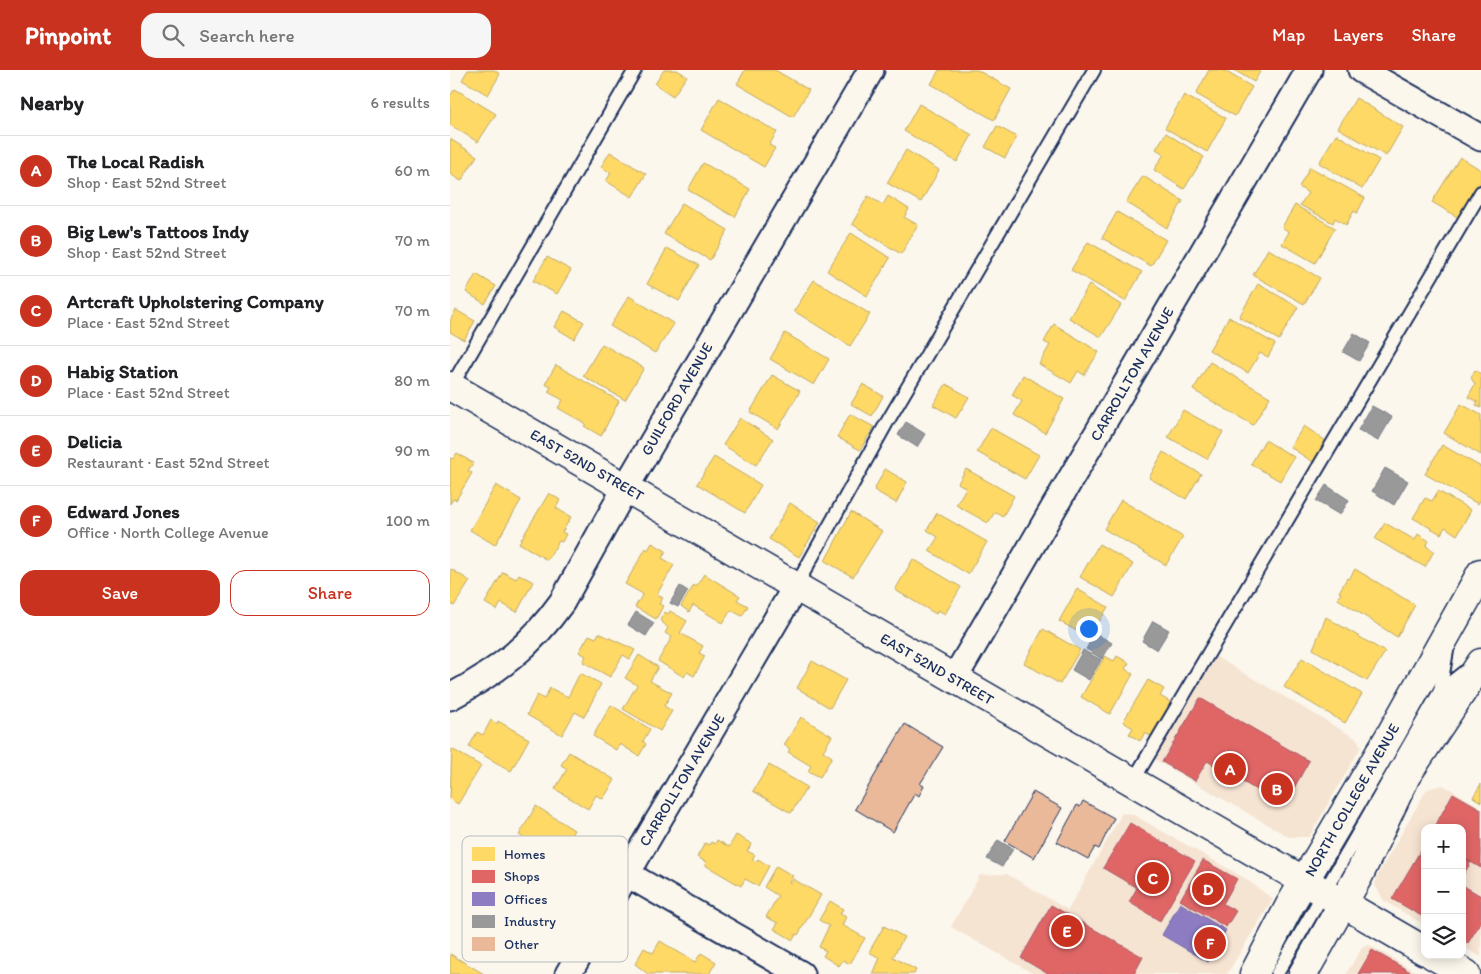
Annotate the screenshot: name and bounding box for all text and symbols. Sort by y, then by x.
search box [141,13,491,58]
text: Pinpoint [25,21,111,50]
icon: search [159,21,187,49]
text: Search here [199,24,294,47]
text: Map [1272,24,1305,46]
text: Layers [1333,24,1383,46]
text: Share [1411,24,1456,46]
text: Nearby [20,90,84,115]
text: 6 results [370,93,430,112]
text: The Local Radish [67,150,204,173]
text: A [31,161,41,180]
text: 60 m [395,161,430,180]
text: Shop · East 52nd Street [67,173,227,192]
text: Big Lew's Tattoos Indy [67,220,249,243]
text: B [31,231,41,250]
text: 70 m [395,231,430,250]
text: Shop · East 52nd Street [67,243,227,262]
text: Artcraft Upholstering Company [67,290,324,313]
text: C [31,301,41,320]
text: 70 m [395,301,430,320]
street label: CARROLLTON AVENUE [1086,304,1178,444]
text: Place · East 52nd Street [67,313,230,332]
street label: GUILFORD AVENUE [637,339,717,459]
text: Habig Station [67,360,178,383]
text: D [31,371,41,390]
text: 80 m [394,371,430,390]
text: Place · East 52nd Street [67,383,230,402]
street label: EAST 52ND STREET [527,425,648,505]
text: Delicia [67,430,122,453]
text: E [32,441,40,460]
text: 90 m [395,441,430,460]
text: Restaurant · East 52nd Street [67,453,270,472]
text: Edward Jones [67,500,180,523]
text: F [32,511,40,530]
text: 100 m [386,511,430,530]
text: Office · North College Avenue [67,523,269,542]
button: Save [20,570,220,616]
button: Share [230,570,430,616]
your location [1076,616,1102,642]
street label: EAST 52ND STREET [877,629,998,709]
street label: CARROLLTON AVENUE [635,710,729,850]
street label: NORTH COLLEGE AVENUE [1301,720,1403,880]
pin: A [1214,750,1246,788]
pin: B [1261,770,1293,808]
map controls [1421,824,1466,959]
button: + [1421,824,1466,869]
legend [462,836,628,962]
text: Homes [504,846,546,863]
pin: C [1137,859,1169,897]
text: Shops [504,868,540,885]
button: − [1421,869,1466,914]
pin: D [1192,870,1224,908]
text: Offices [504,891,547,908]
pin: E [1051,912,1083,950]
text: Industry [504,913,556,930]
button: layers [1421,914,1466,959]
pin: F [1194,924,1226,962]
text: Other [504,936,539,953]

